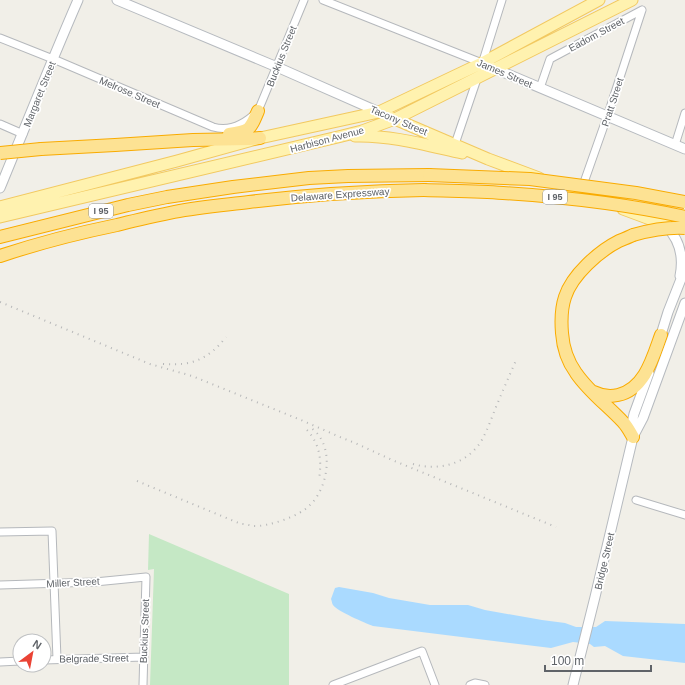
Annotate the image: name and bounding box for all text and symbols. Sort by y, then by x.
street label: Eadom Street [567,15,626,54]
street label: Buckius Street [264,24,299,88]
street label: James Street [476,57,534,90]
street label: Margaret Street [21,60,58,128]
street label: Melrose Street [98,75,162,110]
street label: Pratt Street [599,76,626,128]
street label: Tacony Street [369,103,429,138]
street label: Harbison Avenue [289,124,366,155]
street label: Delaware Expressway [290,186,390,203]
road number: I 95 [543,190,567,204]
road number: I 95 [89,204,113,218]
street label: Bridge Street [593,531,616,591]
street label: Miller Street [46,576,100,589]
street label: Buckius Street [138,598,151,663]
north arrow [12,633,52,673]
text: N [31,637,44,652]
scale bar [545,647,651,673]
street label: Belgrade Street [59,652,129,665]
text: 100 m [551,654,584,668]

